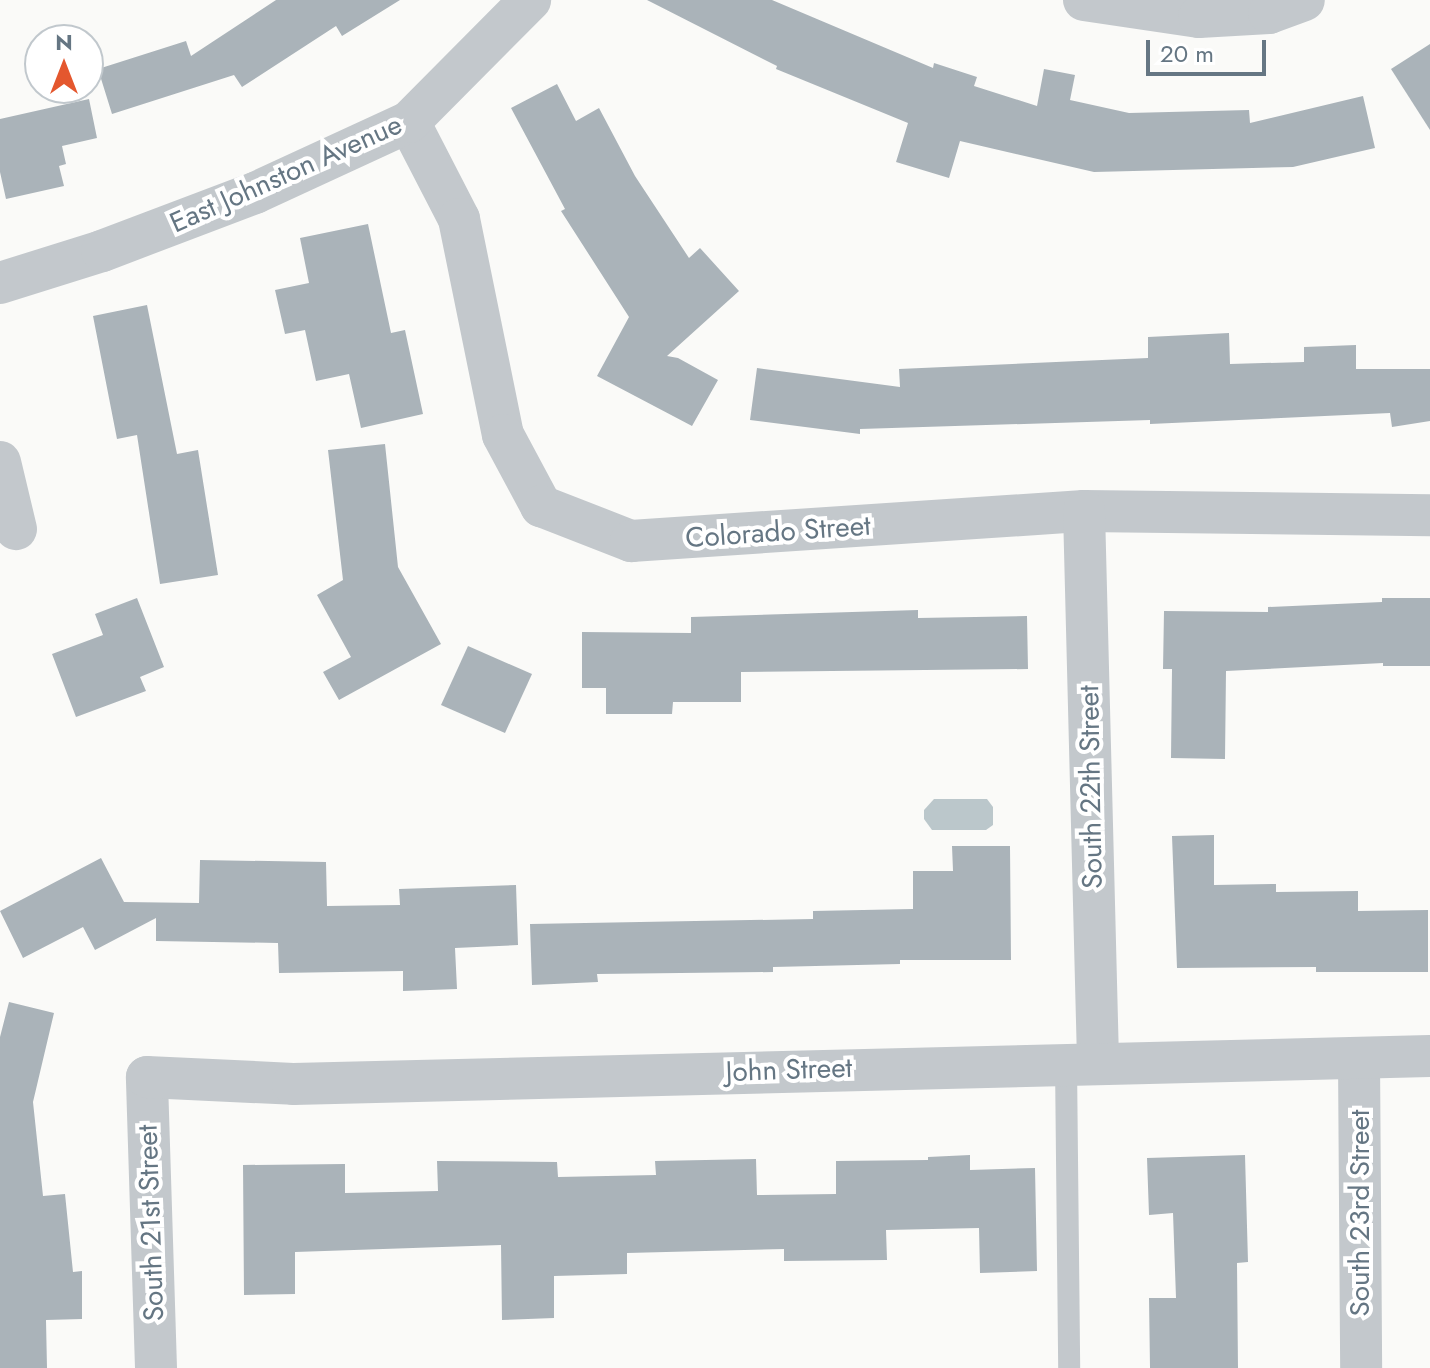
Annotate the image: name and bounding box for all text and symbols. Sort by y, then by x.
north arrow [24,24,104,104]
scale bar [1150,24,1270,74]
text: N [55,26,73,58]
text: 20 m [1160,36,1214,71]
street label: East Johnston Avenue [165,108,407,240]
street label: Colorado Street [684,509,872,555]
street label: South 22th Street [1072,685,1110,889]
street label: John Street [725,1051,853,1089]
street label: South 23rd Street [1343,1109,1377,1317]
street label: South 21st Street [131,1124,171,1322]

